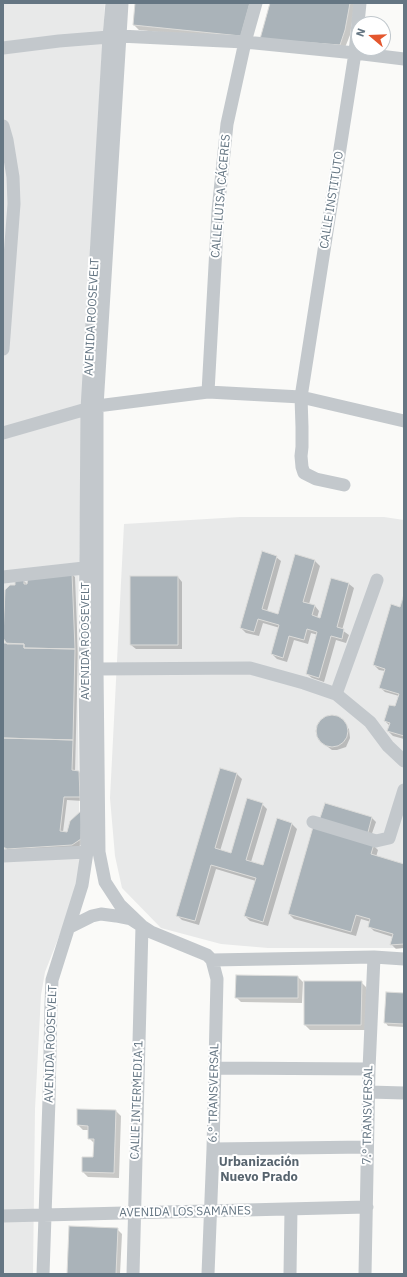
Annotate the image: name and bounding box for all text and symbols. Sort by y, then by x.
north arrow [351,16,391,56]
text: N [353,26,369,38]
street label: CALLE LUISA CÁCERES [208,134,234,258]
street label: CALLE INSTITUTO [317,150,347,250]
street label: AVENIDA ROOSEVELT [82,258,102,376]
street label: AVENIDA ROOSEVELT [79,582,93,700]
street label: AVENIDA ROOSEVELT [42,985,60,1103]
street label: CALLE INTERMEDIA 1 [128,1040,146,1160]
street label: 6.° TRANSVERSAL [206,1043,222,1143]
street label: 7.° TRANSVERSAL [360,1065,376,1165]
district label: Urbanización Nuevo Prado [219,1154,299,1185]
street label: AVENIDA LOS SAMANES [119,1204,251,1220]

